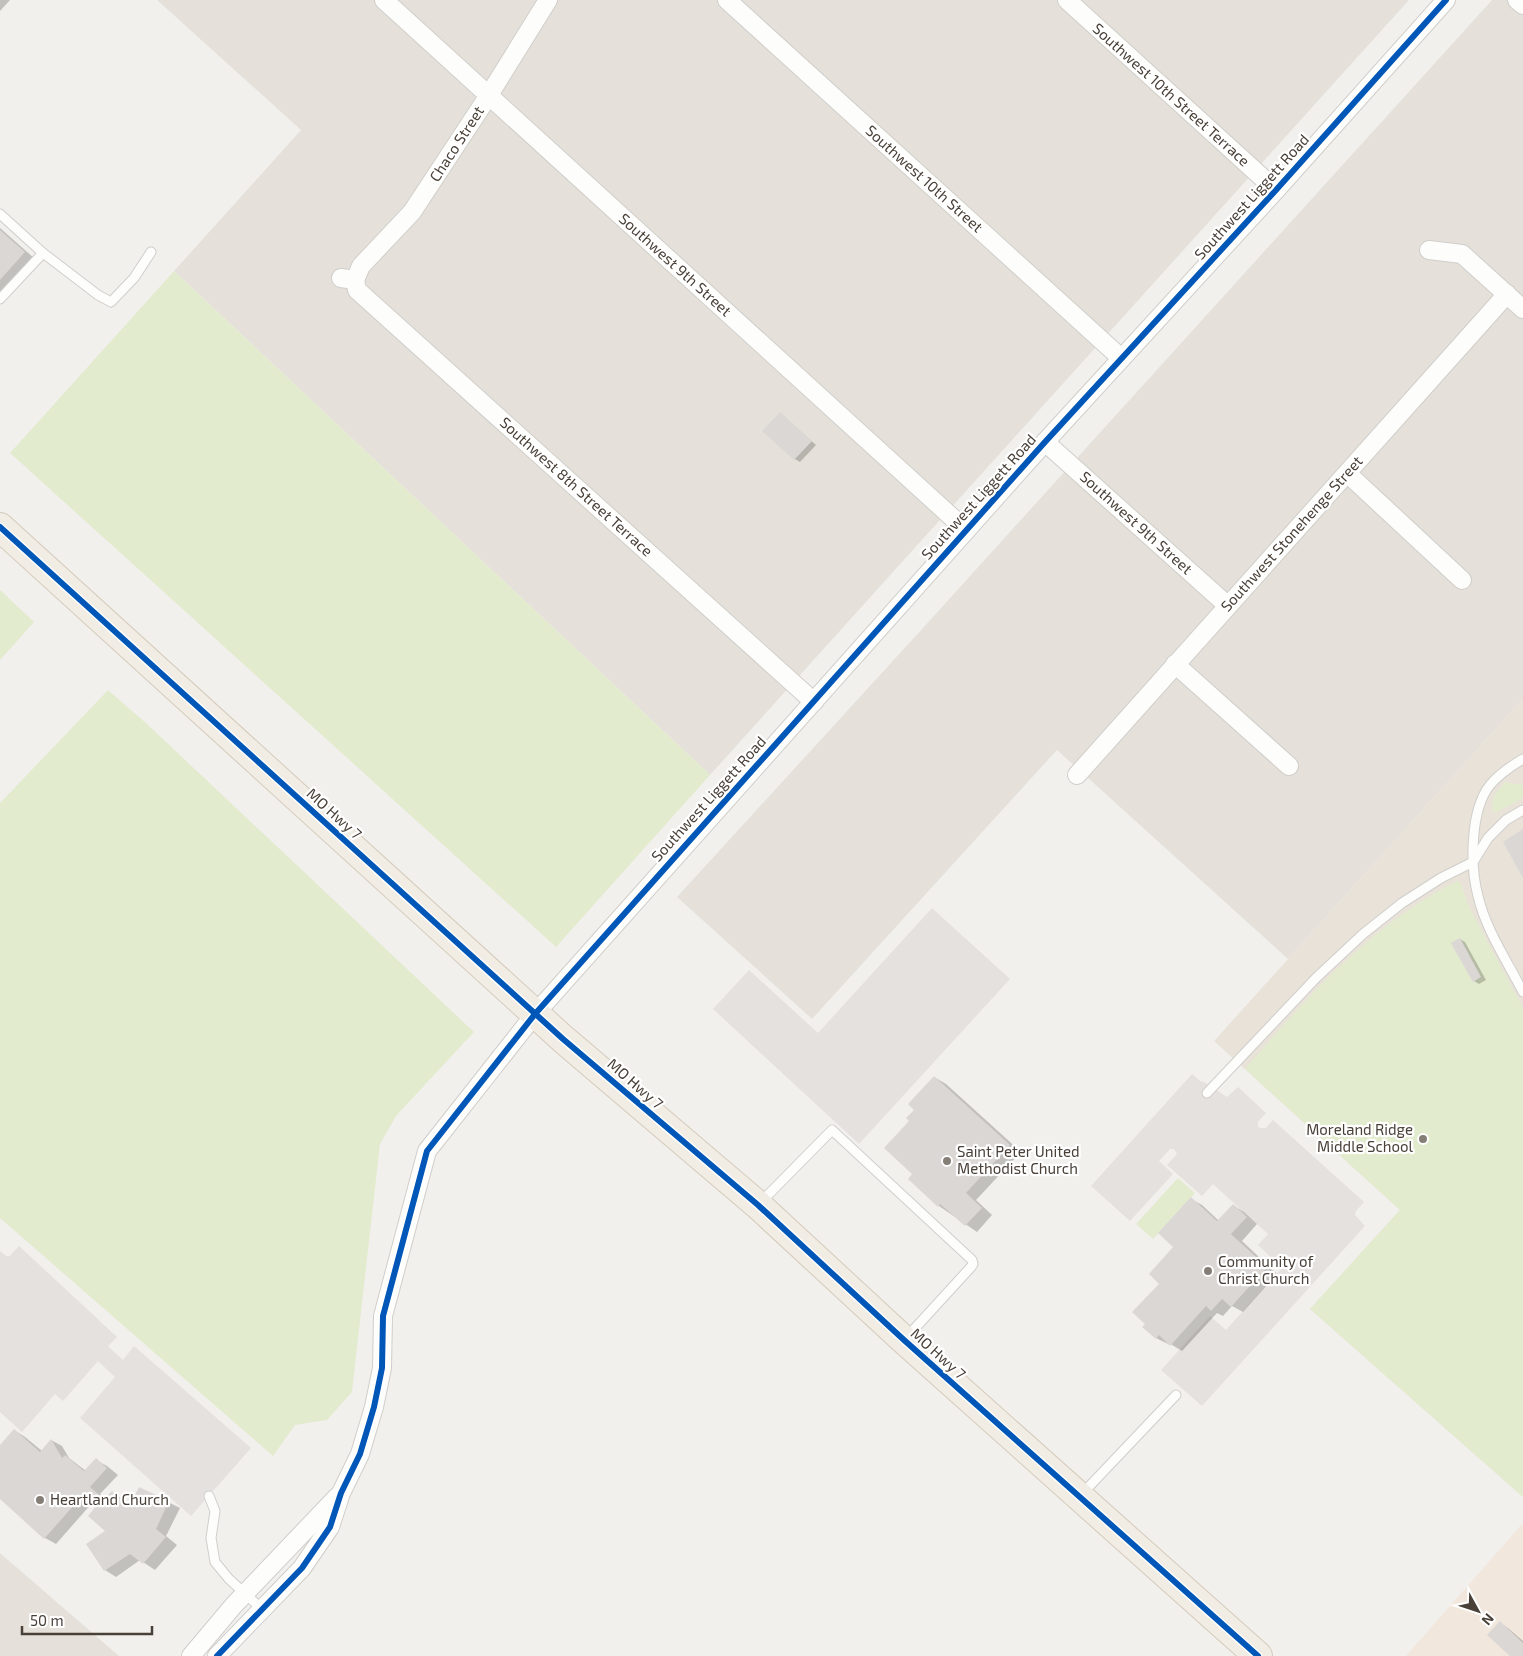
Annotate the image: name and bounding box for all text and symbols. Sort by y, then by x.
street label: Southwest 10th Street Terrace [1089,19,1254,170]
street label: Chaco Street [425,102,487,185]
street label: Southwest 10th Street [862,121,987,236]
street label: Southwest Liggett Road [1190,130,1312,263]
street label: Southwest 9th Street [616,209,736,320]
street label: Southwest 8th Street Terrace [497,413,657,560]
street label: Southwest Liggett Road [917,430,1039,563]
street label: Southwest Stonehenge Street [1217,452,1366,615]
street label: Southwest 9th Street [1077,467,1197,578]
street label: Southwest Liggett Road [647,732,769,865]
street label: MO Hwy 7 [304,784,366,843]
street label: MO Hwy 7 [604,1054,667,1112]
place label: Moreland Ridge Middle School [1306,1120,1414,1155]
marker: Moreland Ridge Middle School [1417,1133,1429,1145]
place label: Saint Peter United Methodist Church [957,1142,1080,1177]
marker: Saint Peter United Methodist Church [941,1155,953,1167]
place label: Community of Christ Church [1218,1252,1314,1287]
marker: Community of Christ Church [1202,1265,1214,1277]
street label: MO Hwy 7 [908,1324,970,1383]
place label: Heartland Church [50,1490,169,1508]
marker: Heartland Church [34,1494,46,1506]
north arrow [1453,1586,1503,1636]
scale bar [22,1604,152,1636]
text: N [1479,1610,1498,1629]
text: 50 m [30,1611,64,1629]

